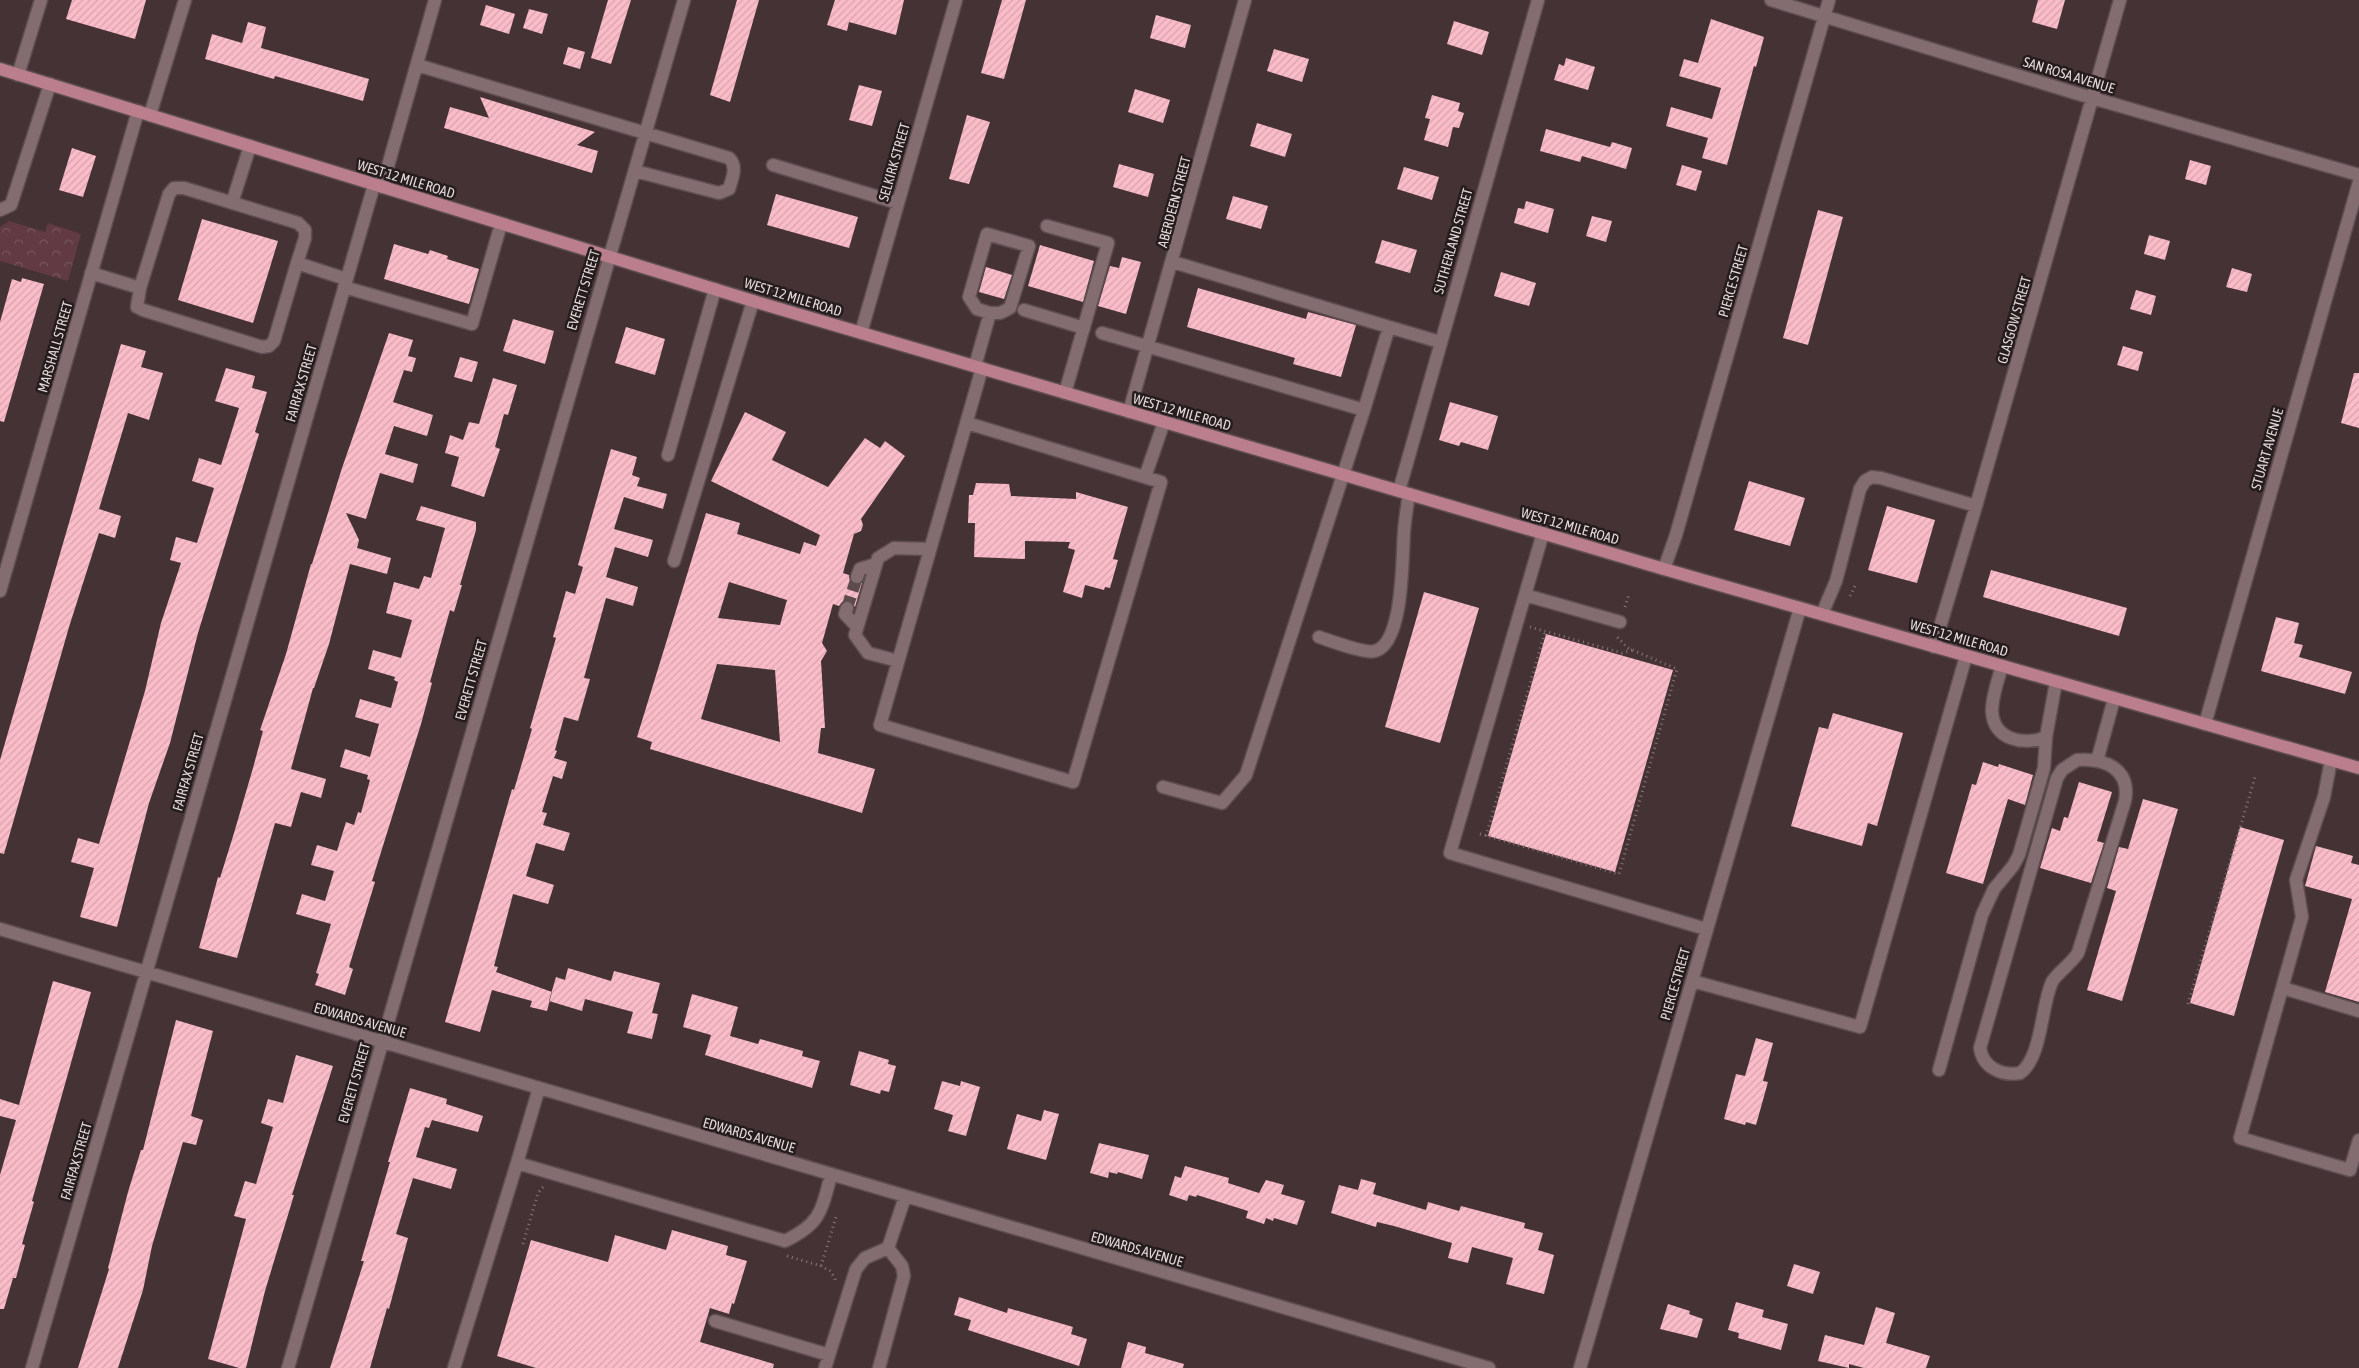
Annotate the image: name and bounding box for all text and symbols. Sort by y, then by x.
street label: SAN ROSA AVENUE [2021,54,2117,96]
street label: SELKIRK STREET [875,121,913,203]
street label: ABERDEEN STREET [1154,155,1194,249]
street label: WEST 12 MILE ROAD [355,157,457,201]
street label: SUTHERLAND STREET [1430,187,1476,295]
street label: PIERCE STREET [1715,243,1751,319]
street label: EVERETT STREET [563,248,603,332]
street label: GLASGOW STREET [1994,274,2034,366]
street label: WEST 12 MILE ROAD [742,275,844,319]
street label: MARSHALL STREET [34,300,76,394]
street label: FAIRFAX STREET [282,342,320,424]
street label: WEST 12 MILE ROAD [1131,390,1233,434]
street label: STUART AVENUE [2248,406,2286,492]
street label: WEST 12 MILE ROAD [1519,504,1621,548]
street label: WEST 12 MILE ROAD [1908,616,2010,660]
street label: EVERETT STREET [452,638,490,722]
street label: FAIRFAX STREET [169,731,207,813]
street label: PIERCE STREET [1657,946,1693,1022]
street label: EDWARDS AVENUE [312,999,408,1041]
street label: EVERETT STREET [335,1041,373,1125]
street label: EDWARDS AVENUE [701,1114,797,1156]
street label: FAIRFAX STREET [57,1120,95,1202]
street label: EDWARDS AVENUE [1089,1228,1185,1270]

